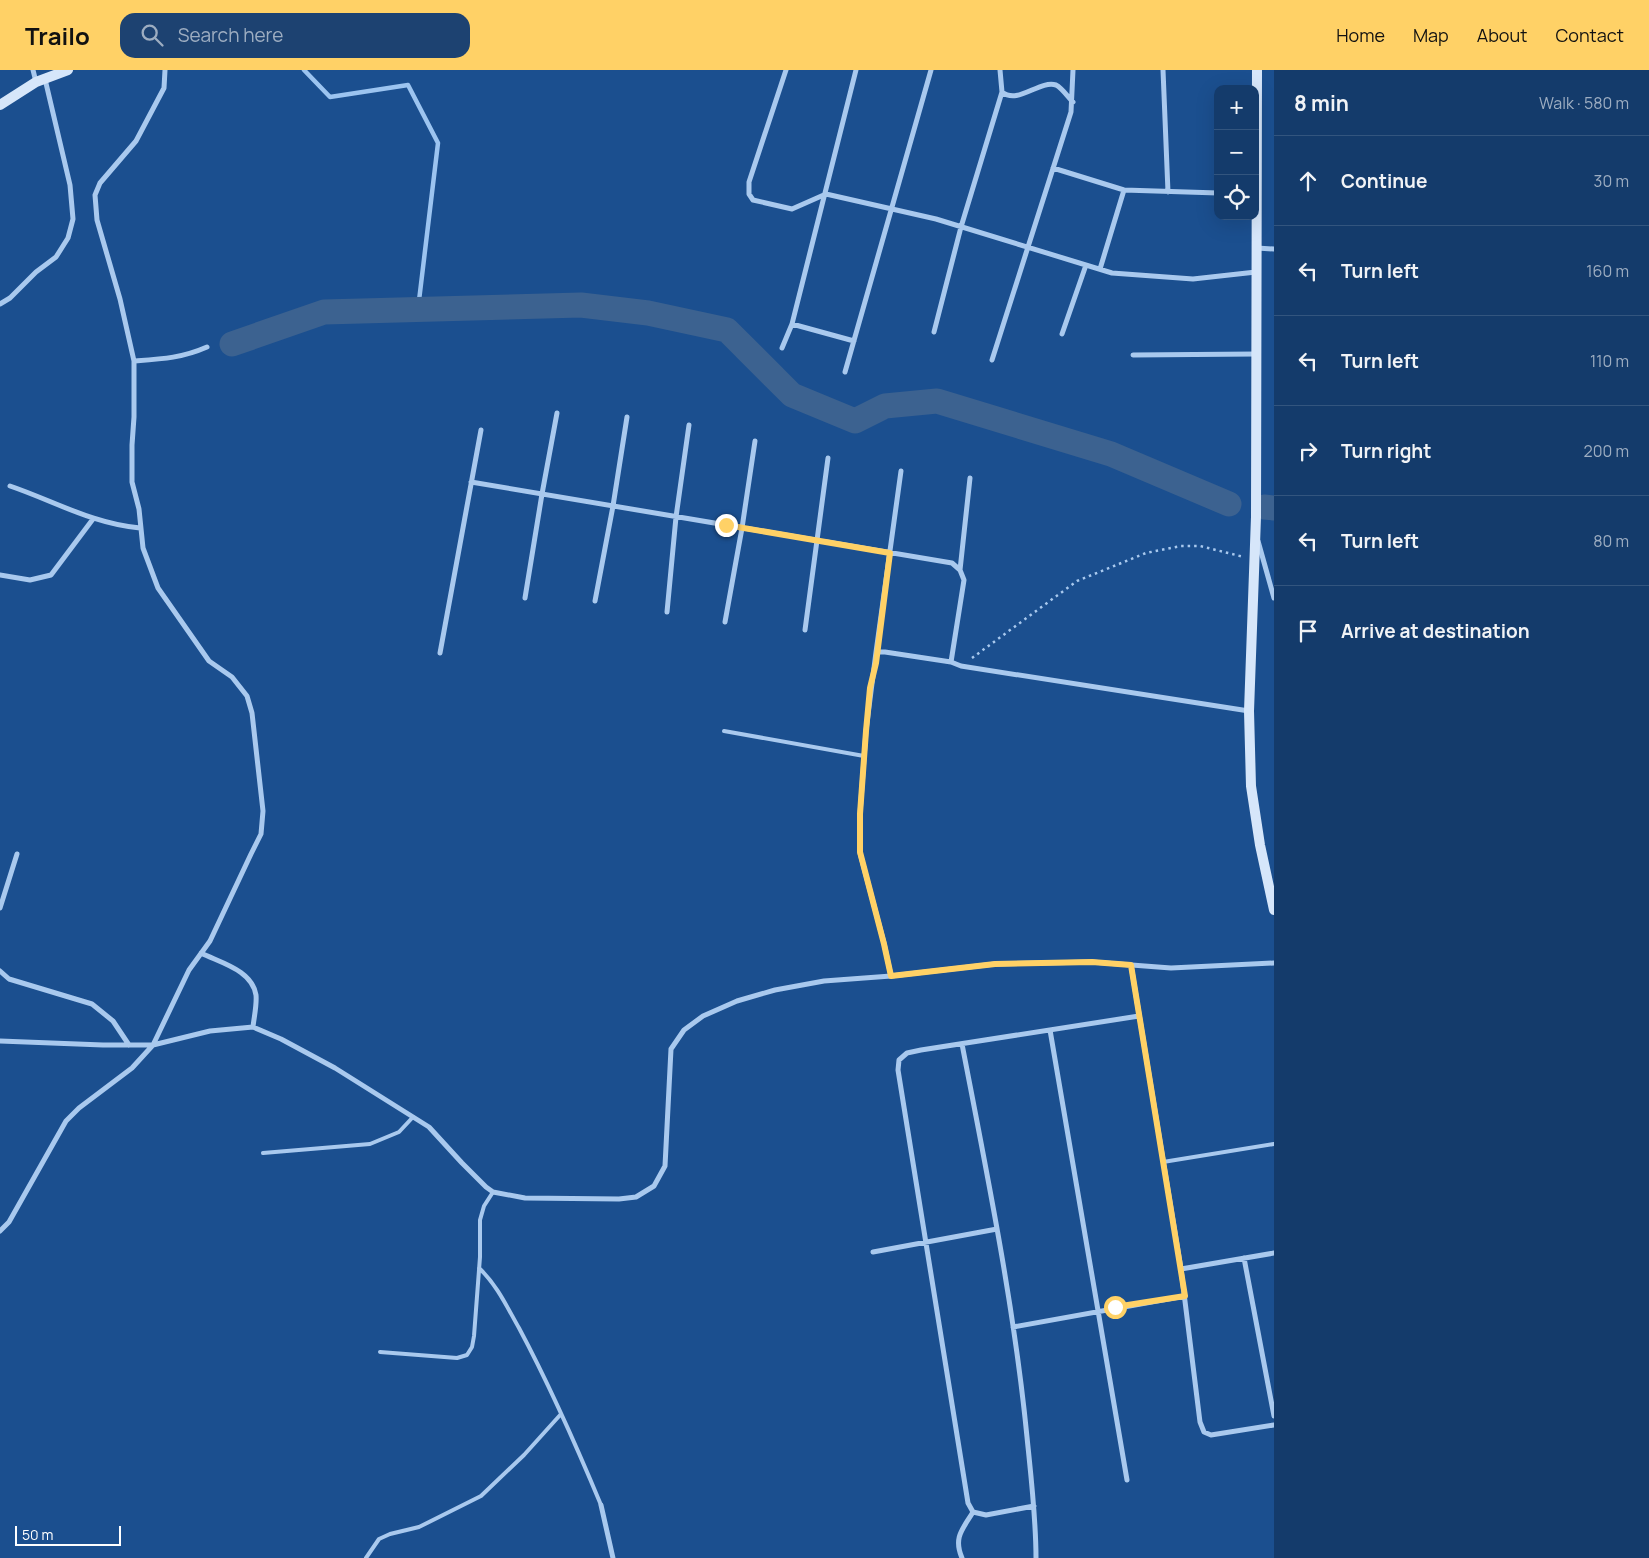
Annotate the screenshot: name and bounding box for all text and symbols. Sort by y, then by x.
search box [120,13,470,58]
text: Trailo [25,19,90,52]
icon: search [138,21,166,49]
text: Search here [178,22,283,48]
text: Home [1336,23,1385,47]
text: Map [1413,23,1449,47]
text: About [1477,23,1527,47]
text: Contact [1555,23,1624,47]
map controls [1214,85,1259,220]
button: + [1214,85,1259,130]
text: 8 min [1294,89,1349,117]
text: Walk · 580 m [1539,92,1629,114]
button: − [1214,130,1259,175]
icon: ahead [1294,167,1322,195]
text: Continue [1341,168,1427,194]
text: 30 m [1594,170,1629,192]
button: locate [1214,175,1259,220]
icon: left [1294,257,1322,285]
text: Turn left [1341,258,1419,284]
text: 160 m [1586,260,1629,282]
icon: left [1294,347,1322,375]
text: Turn left [1341,348,1419,374]
text: 110 m [1590,350,1629,372]
icon: right [1294,437,1322,465]
text: Turn right [1341,438,1431,464]
text: 200 m [1584,440,1629,462]
route end [715,514,738,537]
icon: left [1294,527,1322,555]
text: Turn left [1341,528,1419,554]
text: 80 m [1593,530,1629,552]
icon: arrive [1294,617,1322,645]
text: Arrive at destination [1341,618,1530,644]
route start [1104,1296,1127,1319]
scale bar [15,1523,121,1546]
text: 50 m [22,1525,53,1544]

